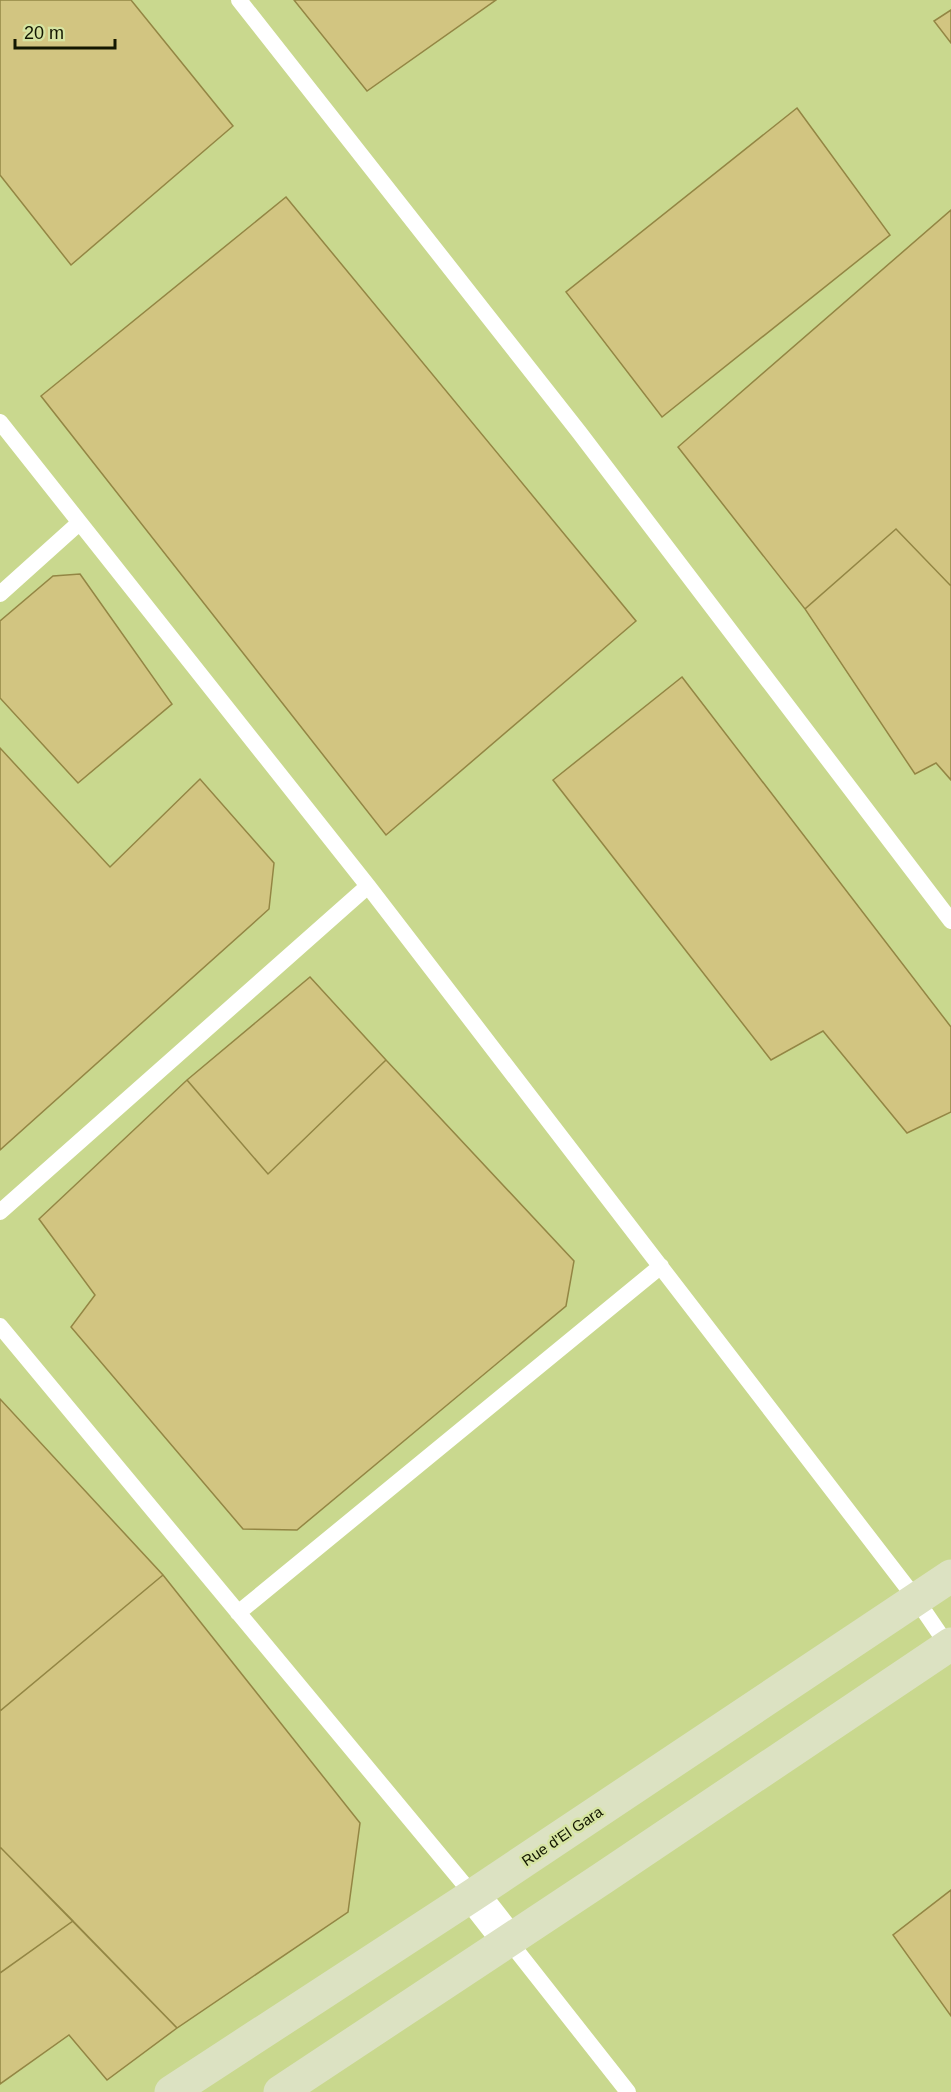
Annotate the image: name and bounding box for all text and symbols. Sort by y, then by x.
scale bar [15,12,116,50]
text: 20 m [24,23,64,43]
street label: Rue d'El Gara [518,1802,606,1869]

